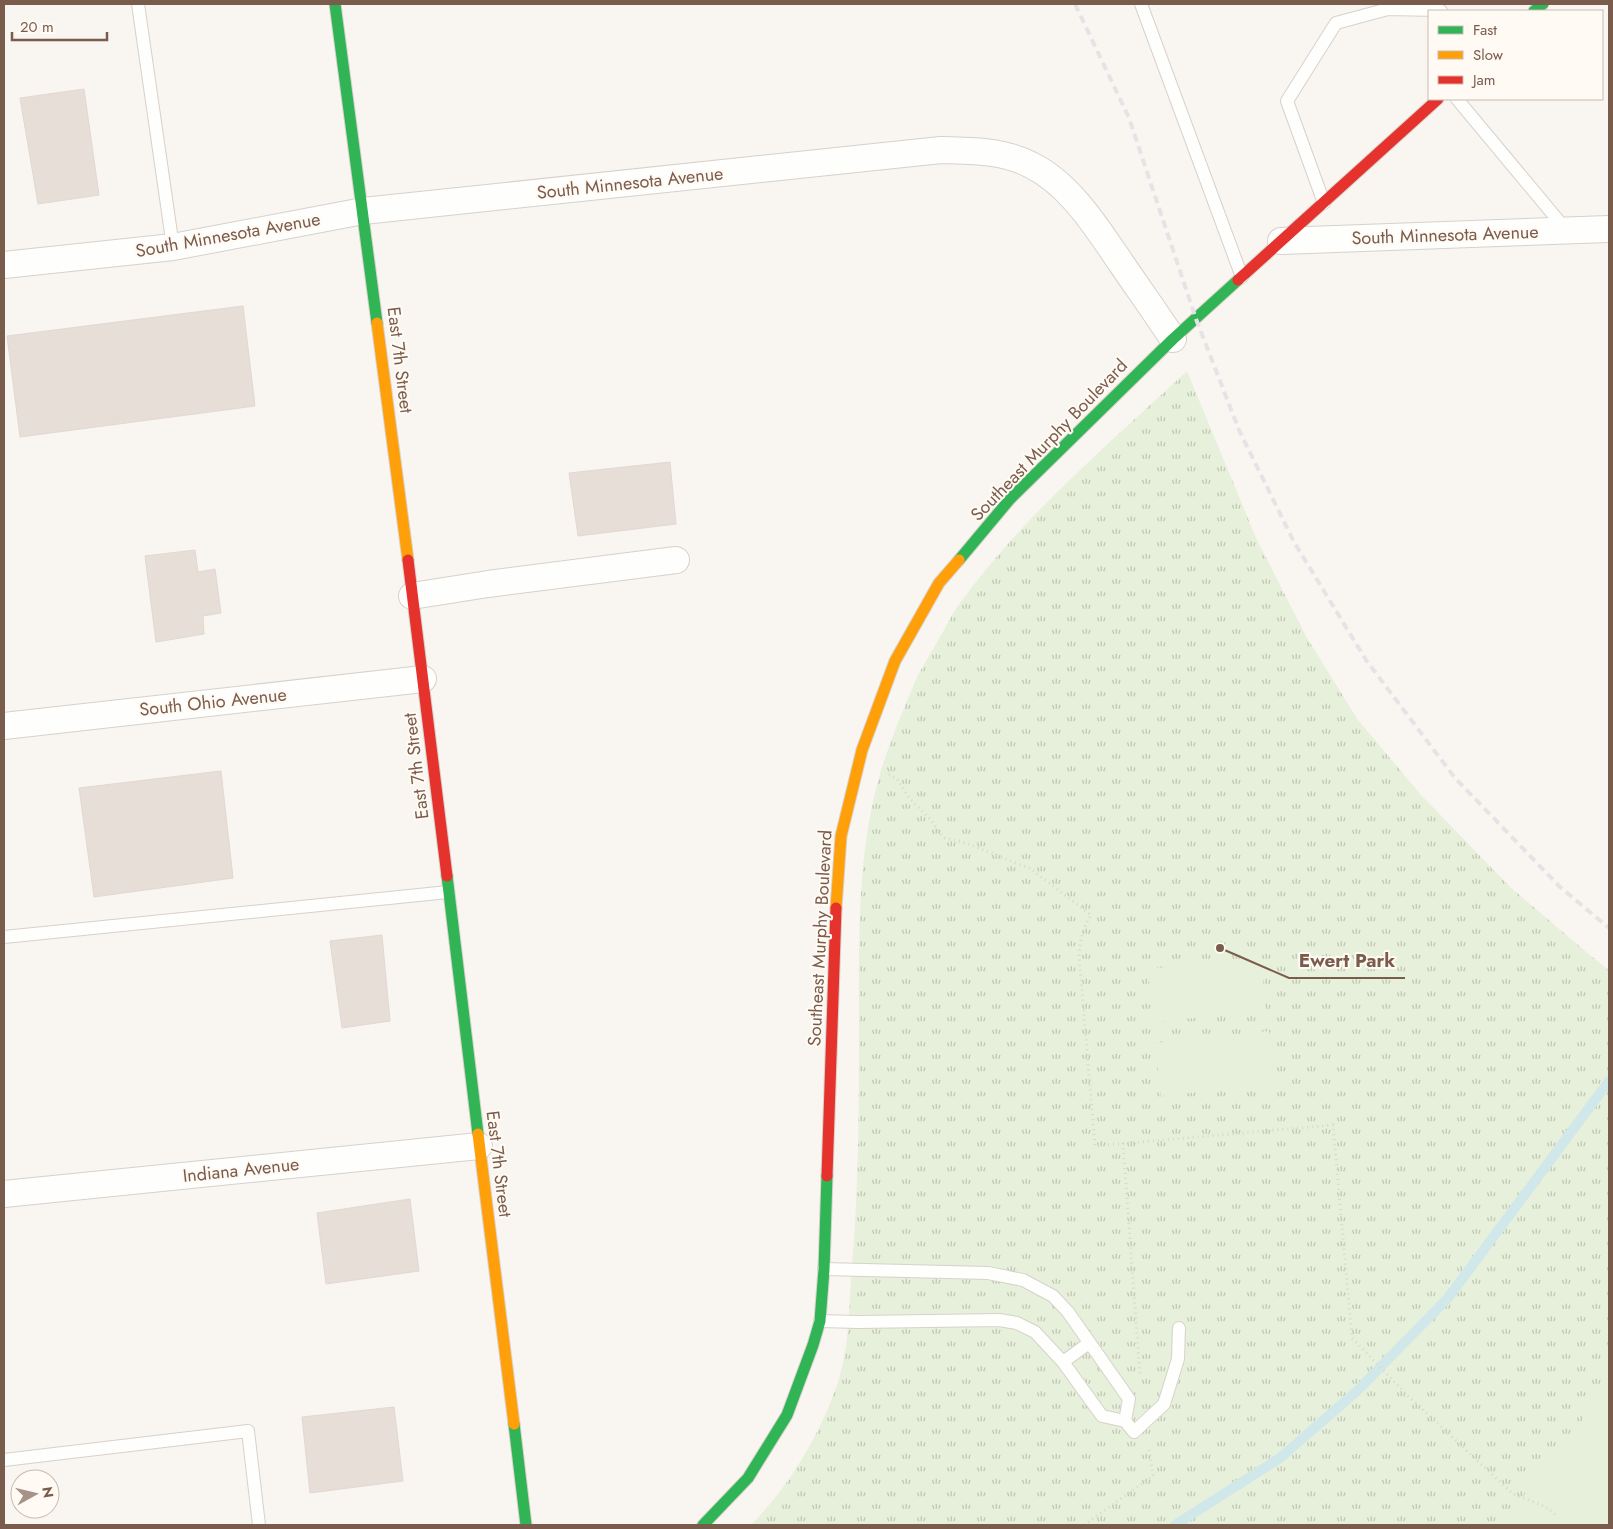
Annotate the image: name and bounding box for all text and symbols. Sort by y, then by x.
scale bar [12,10,108,42]
legend [1428,10,1603,100]
text: 20 m [20,16,54,38]
text: Fast [1473,19,1497,41]
text: Slow [1473,44,1504,66]
text: Jam [1471,69,1496,91]
street label: South Minnesota Avenue [536,160,724,206]
street label: South Minnesota Avenue [134,206,322,264]
street label: South Minnesota Avenue [1351,219,1539,251]
street label: East 7th Street [381,305,420,415]
street label: Southeast Murphy Boulevard [964,353,1134,527]
street label: South Ohio Avenue [138,681,288,723]
street label: East 7th Street [396,711,435,821]
street label: Southeast Murphy Boulevard [801,829,839,1047]
callout: Ewert Park [1289,944,1405,978]
text: Ewert Park [1299,947,1395,974]
street label: East 7th Street [480,1109,519,1219]
street label: Indiana Avenue [181,1151,301,1189]
north arrow [10,1469,60,1519]
text: N [37,1485,59,1499]

